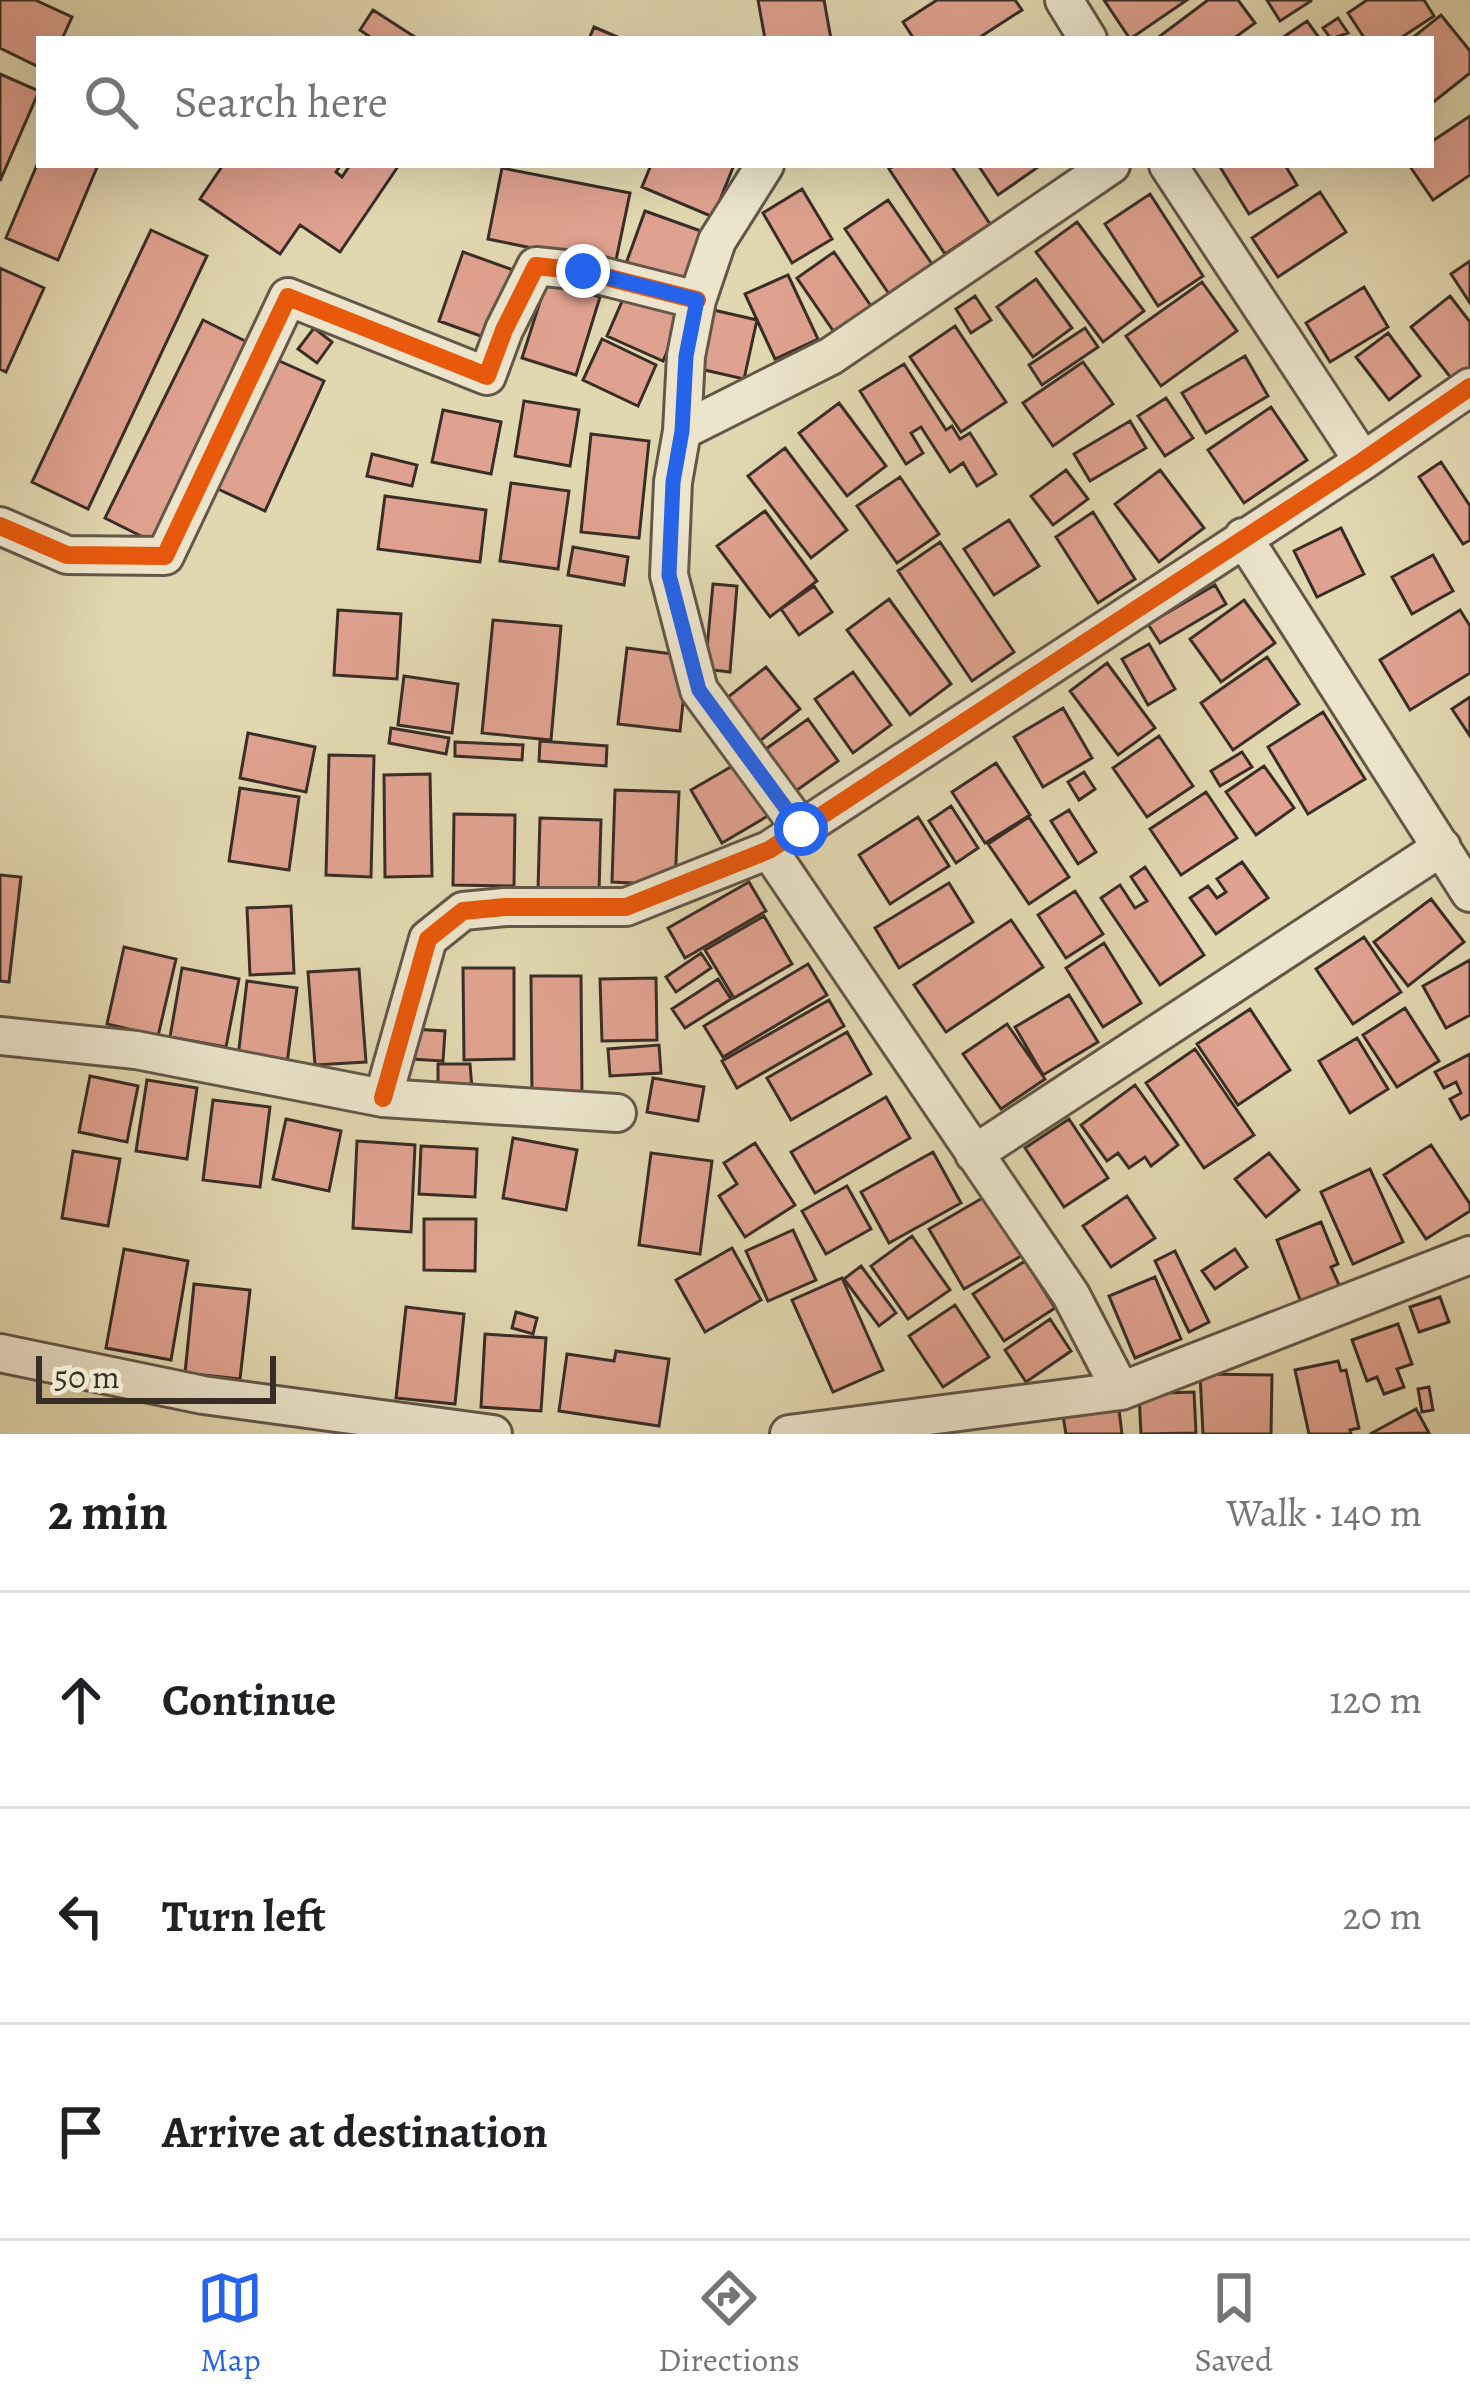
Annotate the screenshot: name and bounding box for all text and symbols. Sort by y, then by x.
search box [36,36,1434,168]
icon: search [78,69,144,135]
text: Search here [174,71,388,133]
route end [556,244,610,298]
route start [774,802,828,856]
scale bar [36,1350,276,1403]
text: 50 m [54,1354,120,1399]
text: 2 min [48,1477,168,1547]
text: Walk · 140 m [1227,1486,1422,1539]
icon: ahead [48,1667,114,1733]
text: Continue [162,1669,336,1731]
text: 120 m [1329,1673,1422,1726]
icon: left [48,1883,114,1949]
text: Turn left [162,1885,326,1947]
text: 20 m [1343,1889,1422,1942]
icon: arrive [48,2099,114,2165]
text: Arrive at destination [162,2101,548,2163]
tab: Map [197,2265,263,2382]
tab: Directions [658,2265,800,2382]
tab: Saved [1194,2265,1273,2382]

